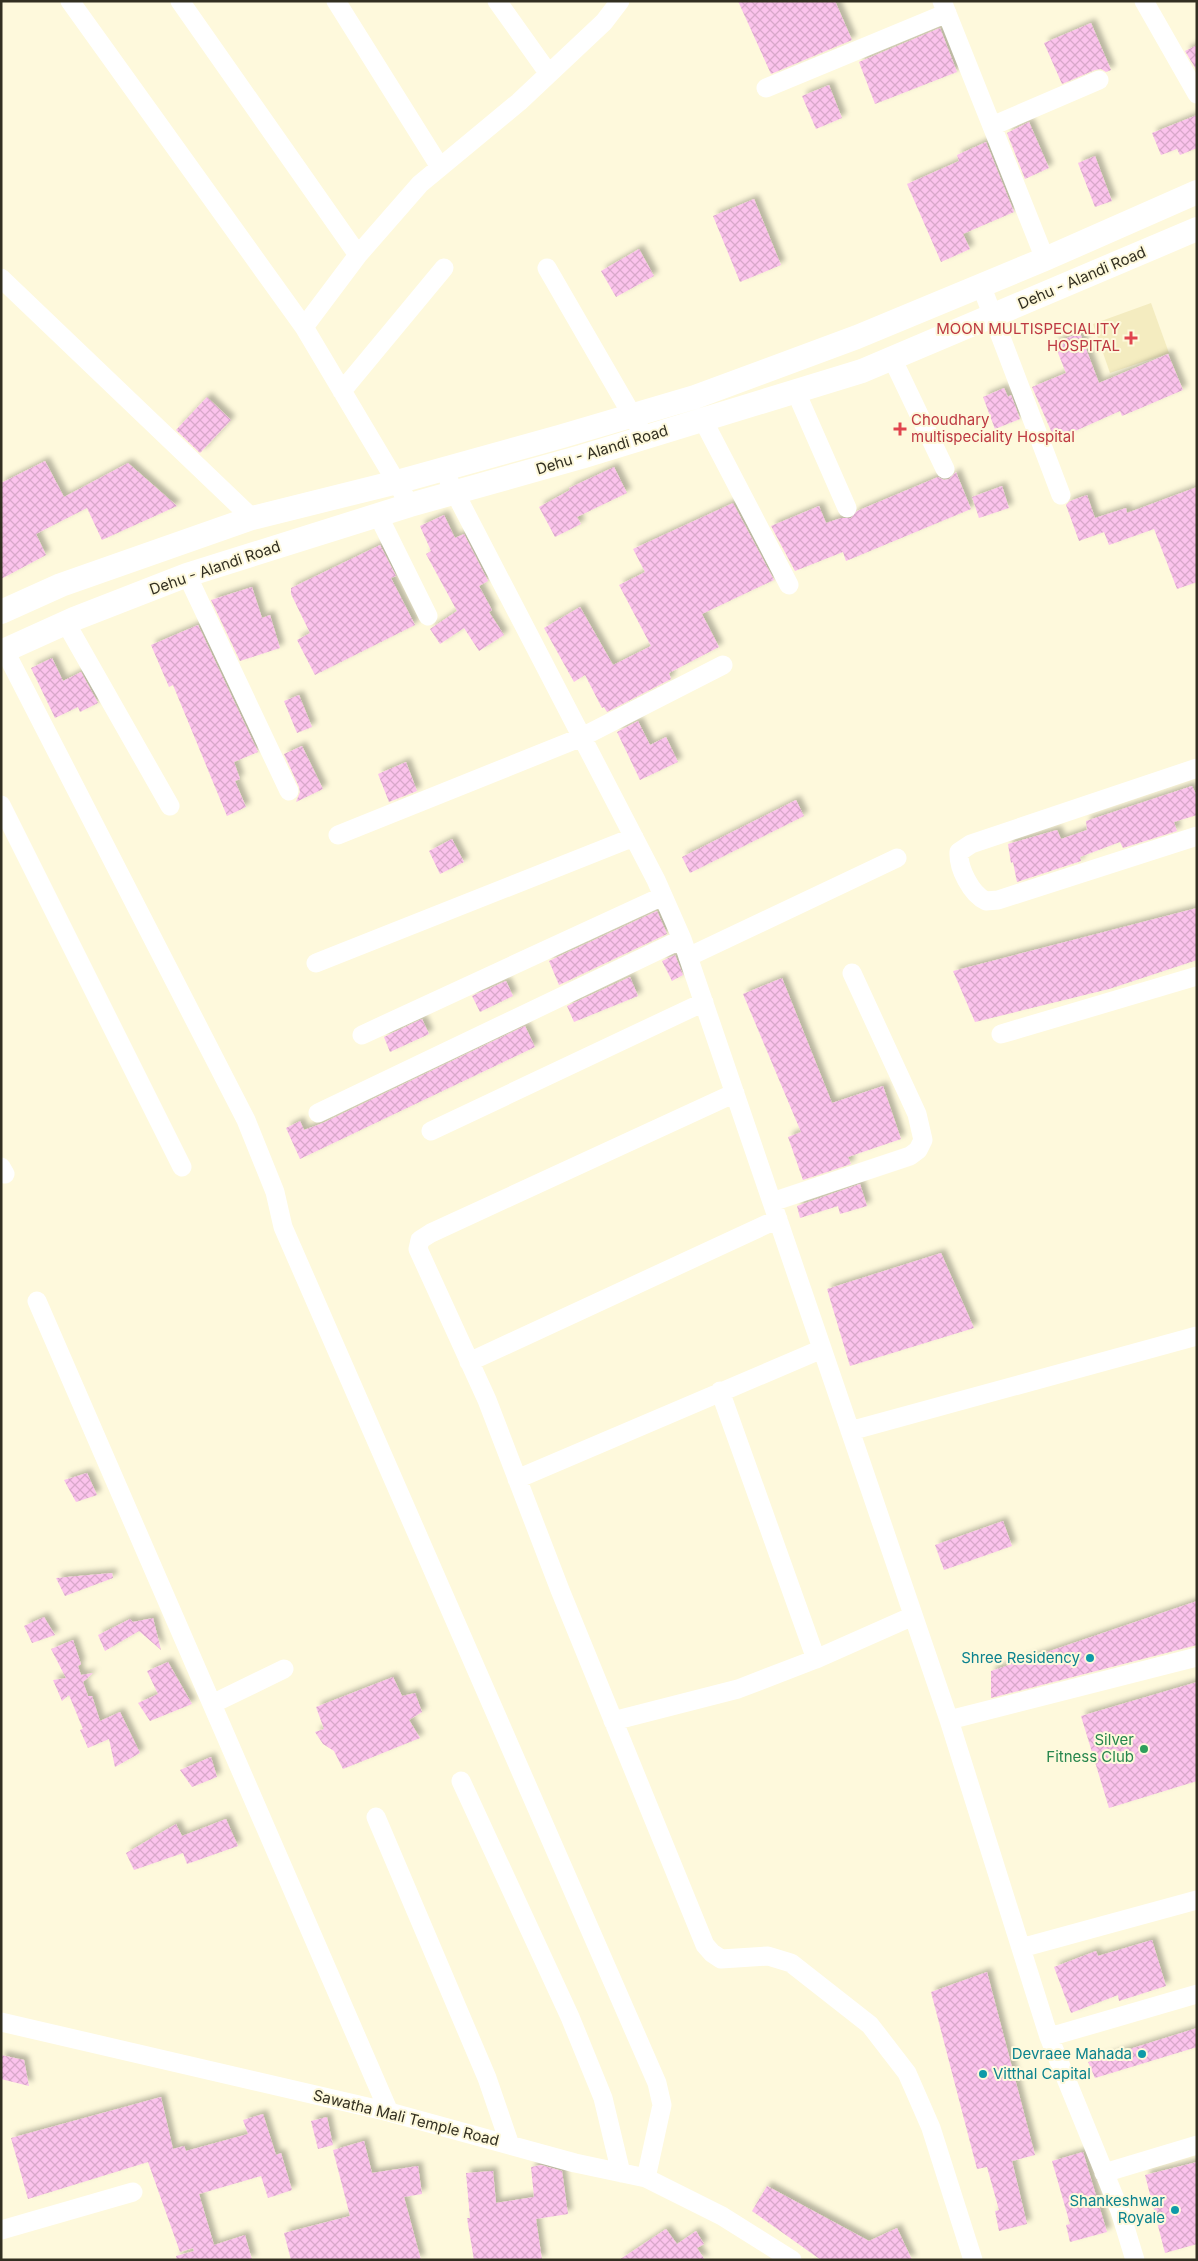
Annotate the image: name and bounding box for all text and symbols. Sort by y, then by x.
street label: Dehu - Alandi Road [1015,242,1149,313]
place label: MOON MULTISPECIALITY HOSPITAL [936,319,1120,355]
marker: MOON MULTISPECIALITY HOSPITAL [1124,331,1138,345]
place label: Choudhary multispeciality Hospital [911,410,1075,446]
street label: Dehu - Alandi Road [534,420,670,479]
marker: Choudhary multispeciality Hospital [893,422,907,436]
street label: Dehu - Alandi Road [147,536,283,599]
place label: Shree Residency [961,1648,1081,1667]
marker: Shree Residency [1084,1652,1096,1664]
place label: Silver Fitness Club [1046,1730,1134,1766]
marker: Silver Fitness Club [1138,1743,1150,1755]
place label: Devraee Mahada [1012,2044,1132,2063]
marker: Devraee Mahada [1136,2048,1148,2060]
place label: Vitthal Capital [993,2064,1091,2083]
marker: Vitthal Capital [977,2068,989,2080]
street label: Sawatha Mali Temple Road [311,2085,501,2150]
place label: Shankeshwar Royale [1069,2191,1165,2227]
marker: Shankeshwar Royale [1169,2204,1181,2216]

